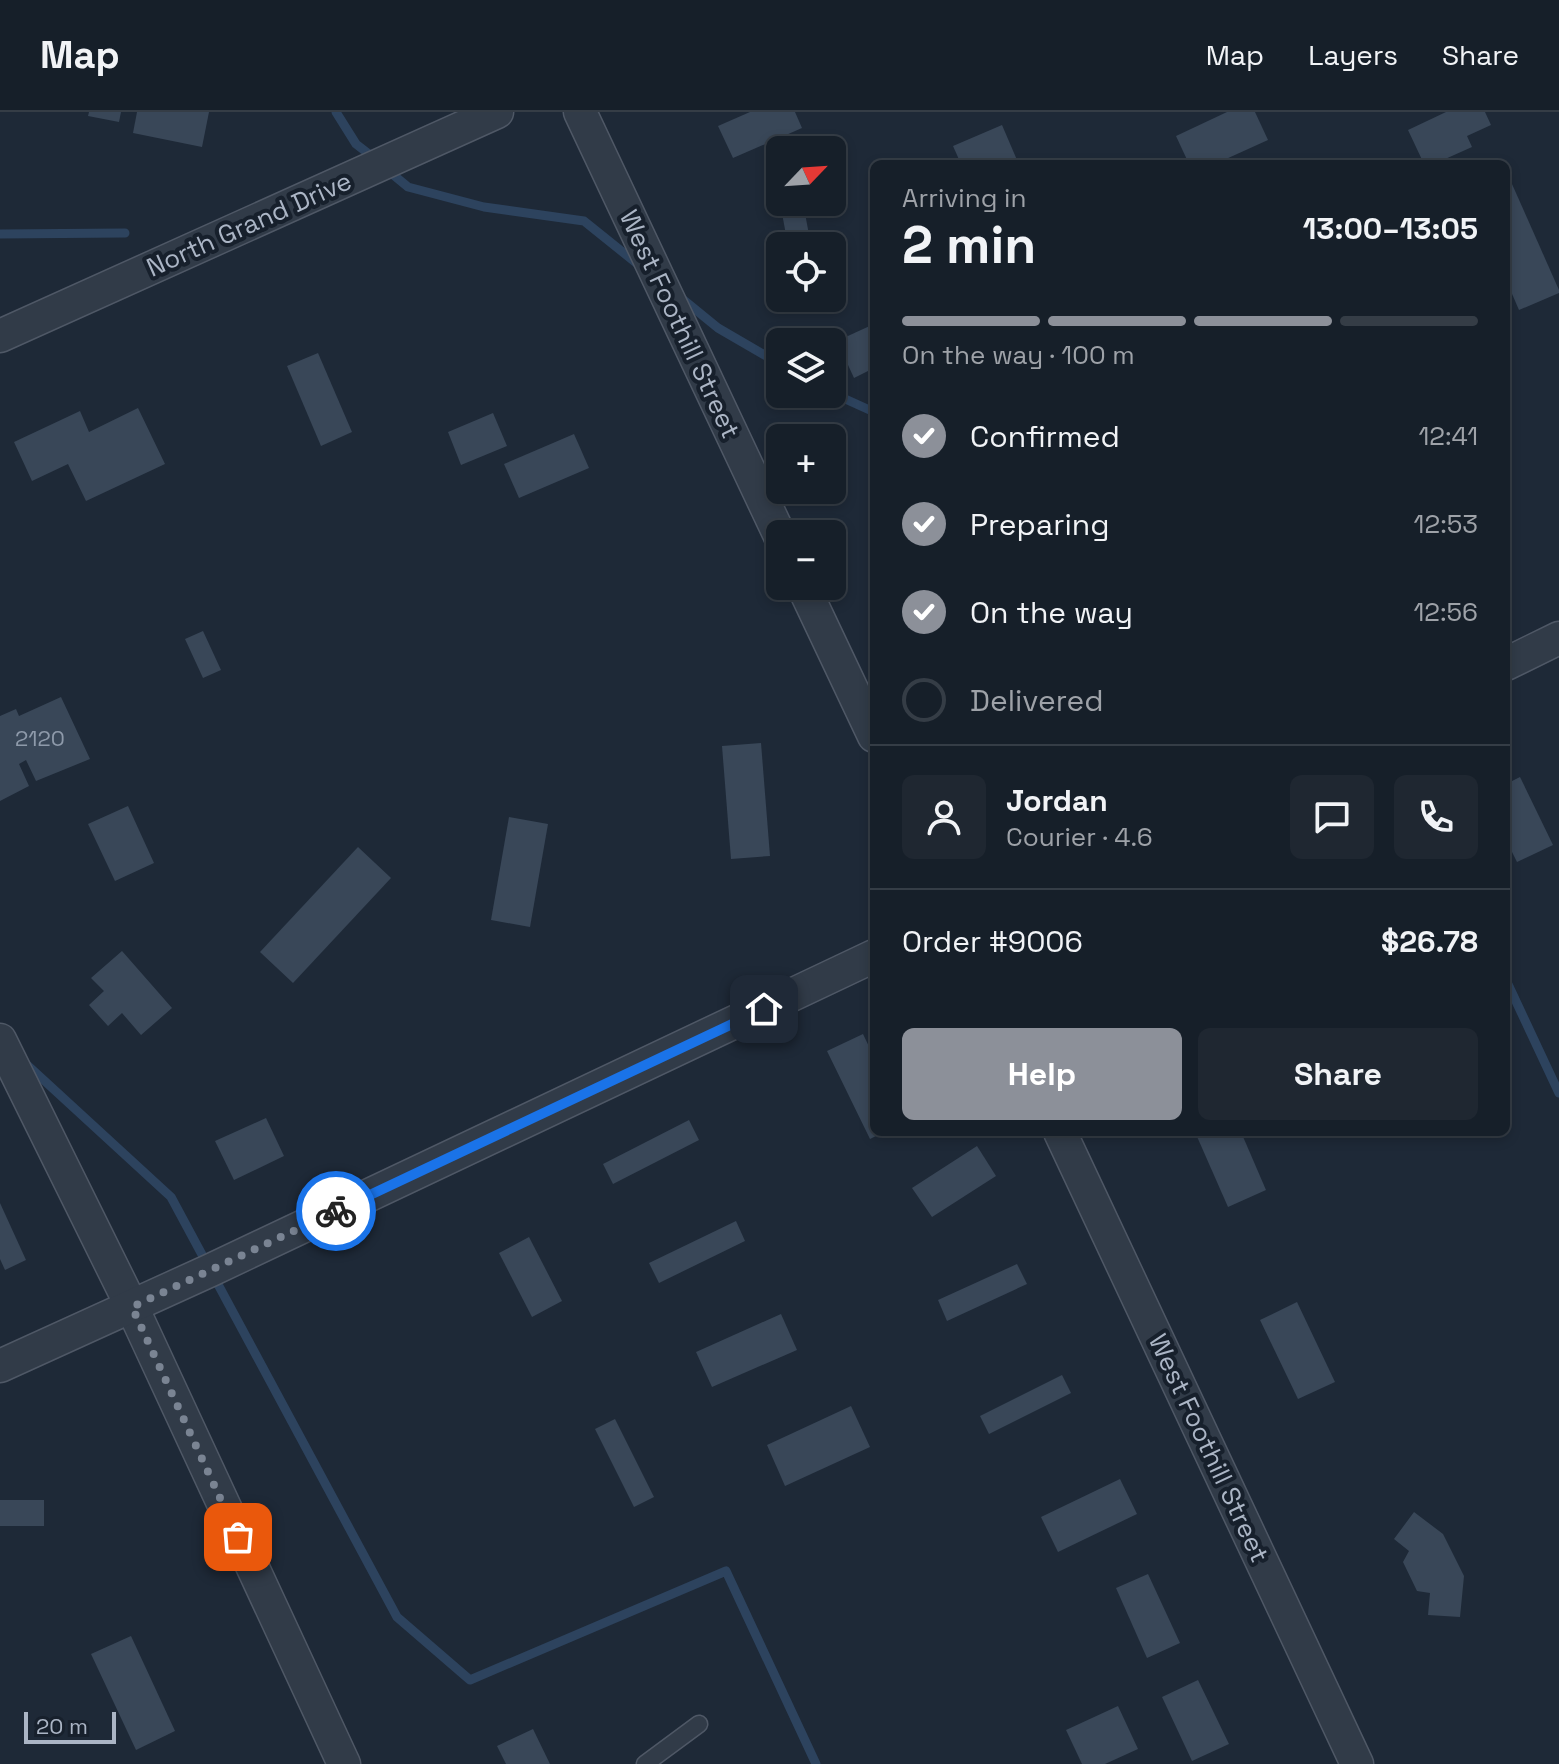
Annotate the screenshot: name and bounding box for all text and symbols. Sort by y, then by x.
text: Map [40,31,120,79]
text: Map [1206,37,1264,73]
text: Layers [1308,37,1398,73]
text: Share [1442,37,1519,73]
north arrow [766,136,846,216]
map controls [766,136,846,600]
street label: North Grand Drive [141,164,357,284]
text: Arriving in [902,181,1026,215]
street label: West Foothill Street [612,204,748,444]
text: 13:00–13:05 [1303,209,1478,248]
text: 2 min [902,212,1036,278]
button: locate [766,232,846,312]
button: layers [766,328,846,408]
text: On the way · 100 m [902,338,1135,372]
icon: check [902,414,946,458]
text: Confirmed [970,417,1120,456]
text: 12:41 [1418,419,1478,453]
button: + [766,424,846,504]
icon: check [902,502,946,546]
text: Preparing [970,505,1109,544]
text: 12:53 [1414,507,1478,541]
button: − [766,520,846,600]
icon: check [902,590,946,634]
text: On the way [970,593,1133,632]
text: 12:56 [1413,595,1478,629]
text: Delivered [970,681,1104,720]
house number: 2120 [15,724,65,752]
button: person [902,775,986,859]
button: chat [1290,775,1374,859]
button: phone [1394,775,1478,859]
text: Jordan [1006,781,1108,820]
text: Courier · 4.6 [1006,820,1153,854]
text: Order #9006 [902,922,1083,961]
text: $26.78 [1381,922,1478,961]
pin [730,975,798,1043]
icon: home [742,987,786,1031]
button: Help [902,1028,1182,1120]
button: Share [1198,1028,1478,1120]
courier [296,1171,376,1251]
icon: bike [314,1189,358,1233]
street label: West Foothill Street [1141,1328,1277,1568]
pin [204,1503,272,1571]
icon: bag [216,1515,260,1559]
scale bar [24,1708,116,1744]
text: 20 m [36,1712,88,1740]

